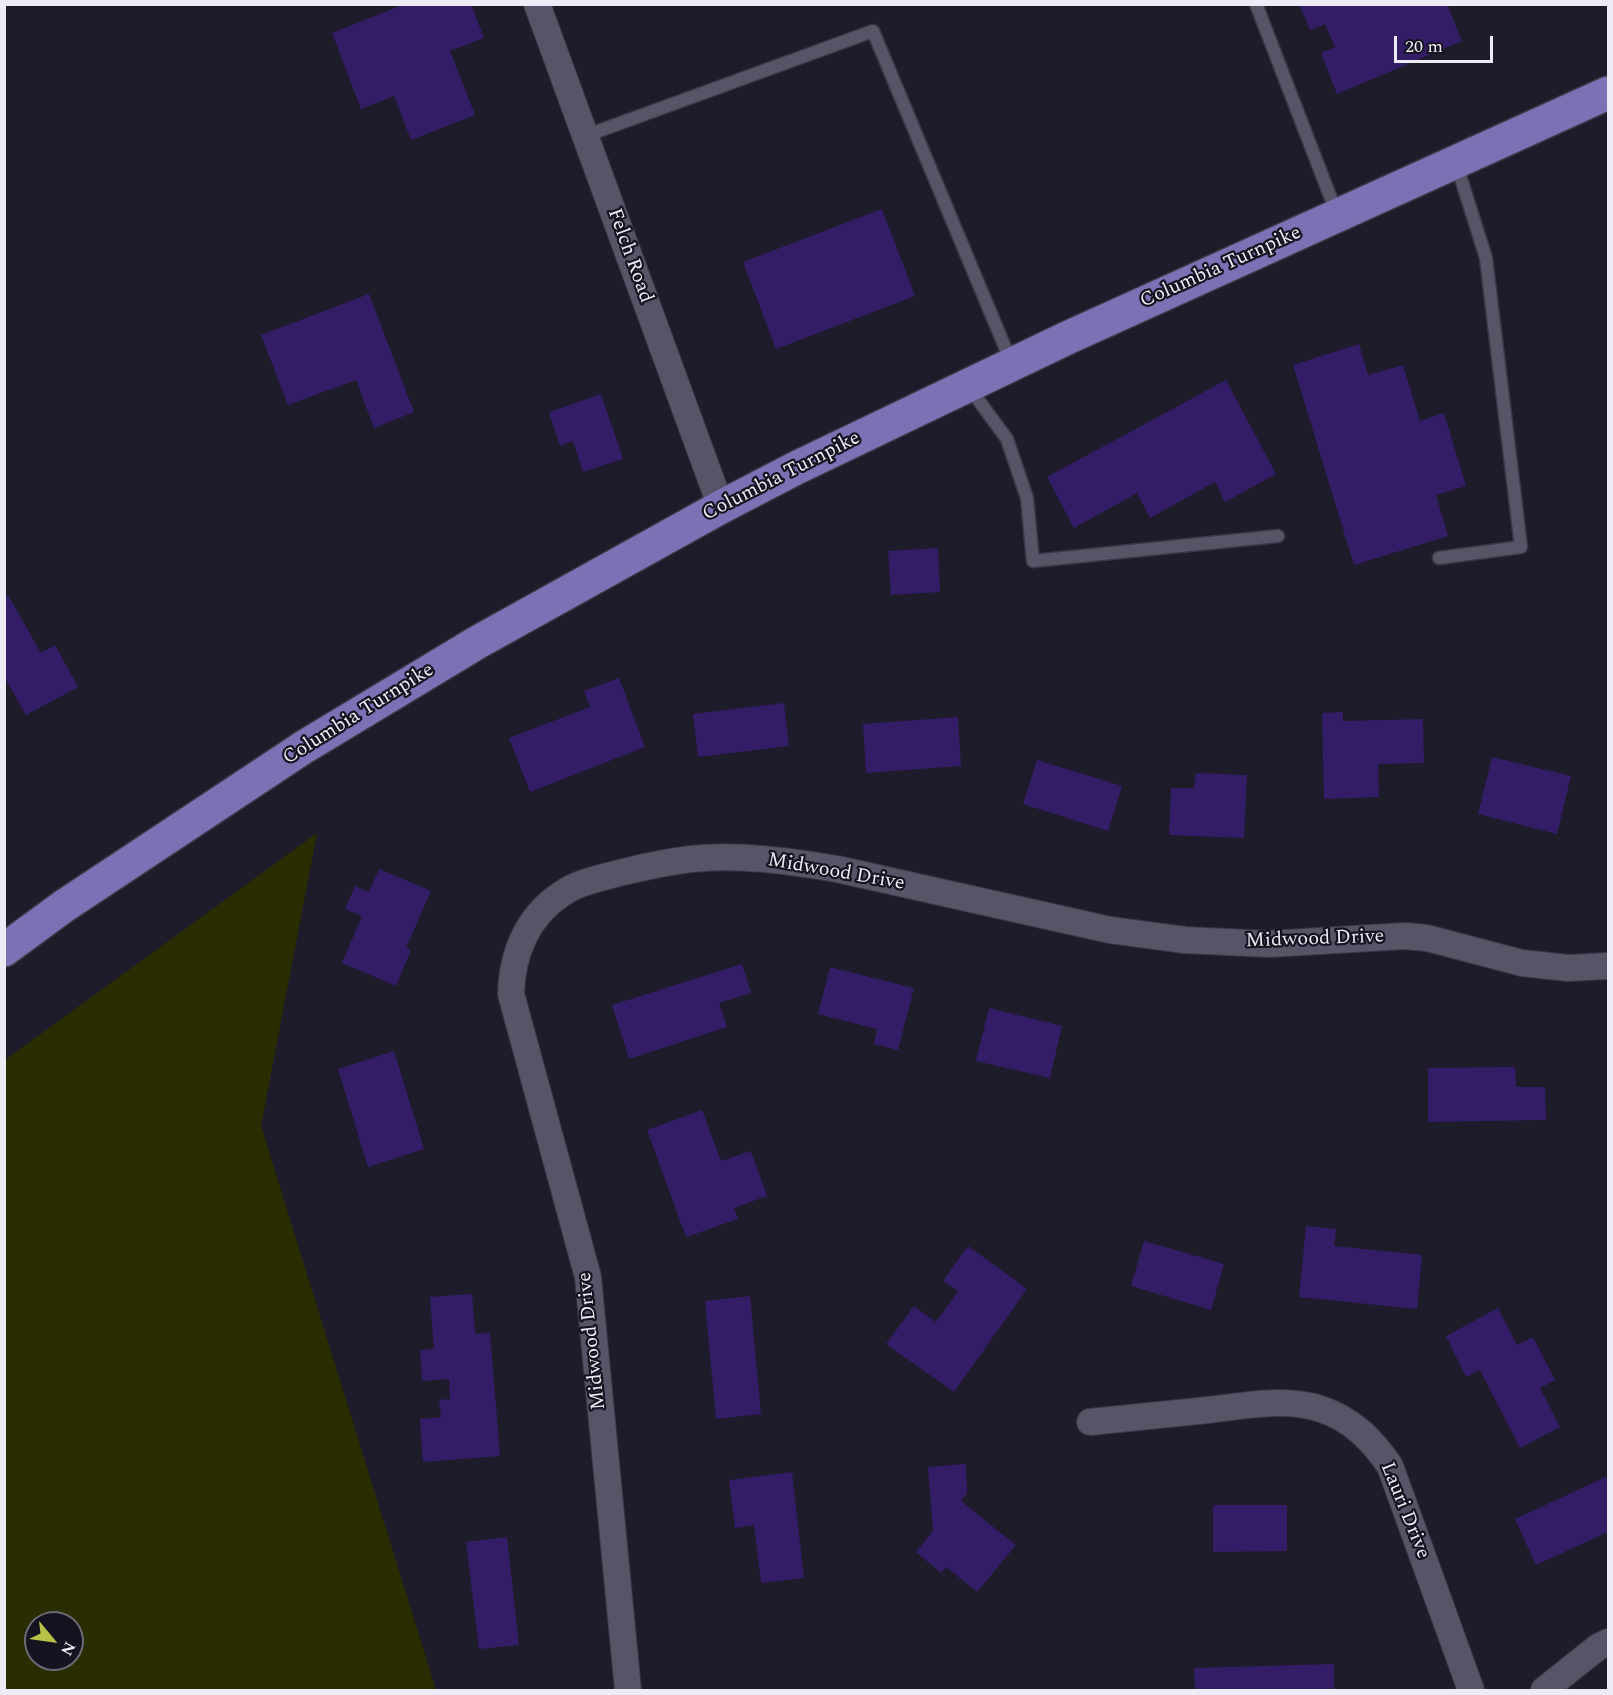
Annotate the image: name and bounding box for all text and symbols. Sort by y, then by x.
scale bar [1397,24,1496,62]
text: 20 m [1405,33,1443,60]
street label: Felch Road [601,206,657,306]
street label: Columbia Turnpike [1137,222,1305,314]
street label: Columbia Turnpike [699,427,865,527]
street label: Columbia Turnpike [279,659,439,771]
street label: Midwood Drive [766,849,906,897]
street label: Midwood Drive [1245,926,1385,954]
street label: Midwood Drive [574,1271,612,1411]
street label: Lauri Drive [1374,1459,1434,1563]
north arrow [24,1611,84,1671]
text: N [54,1637,82,1660]

